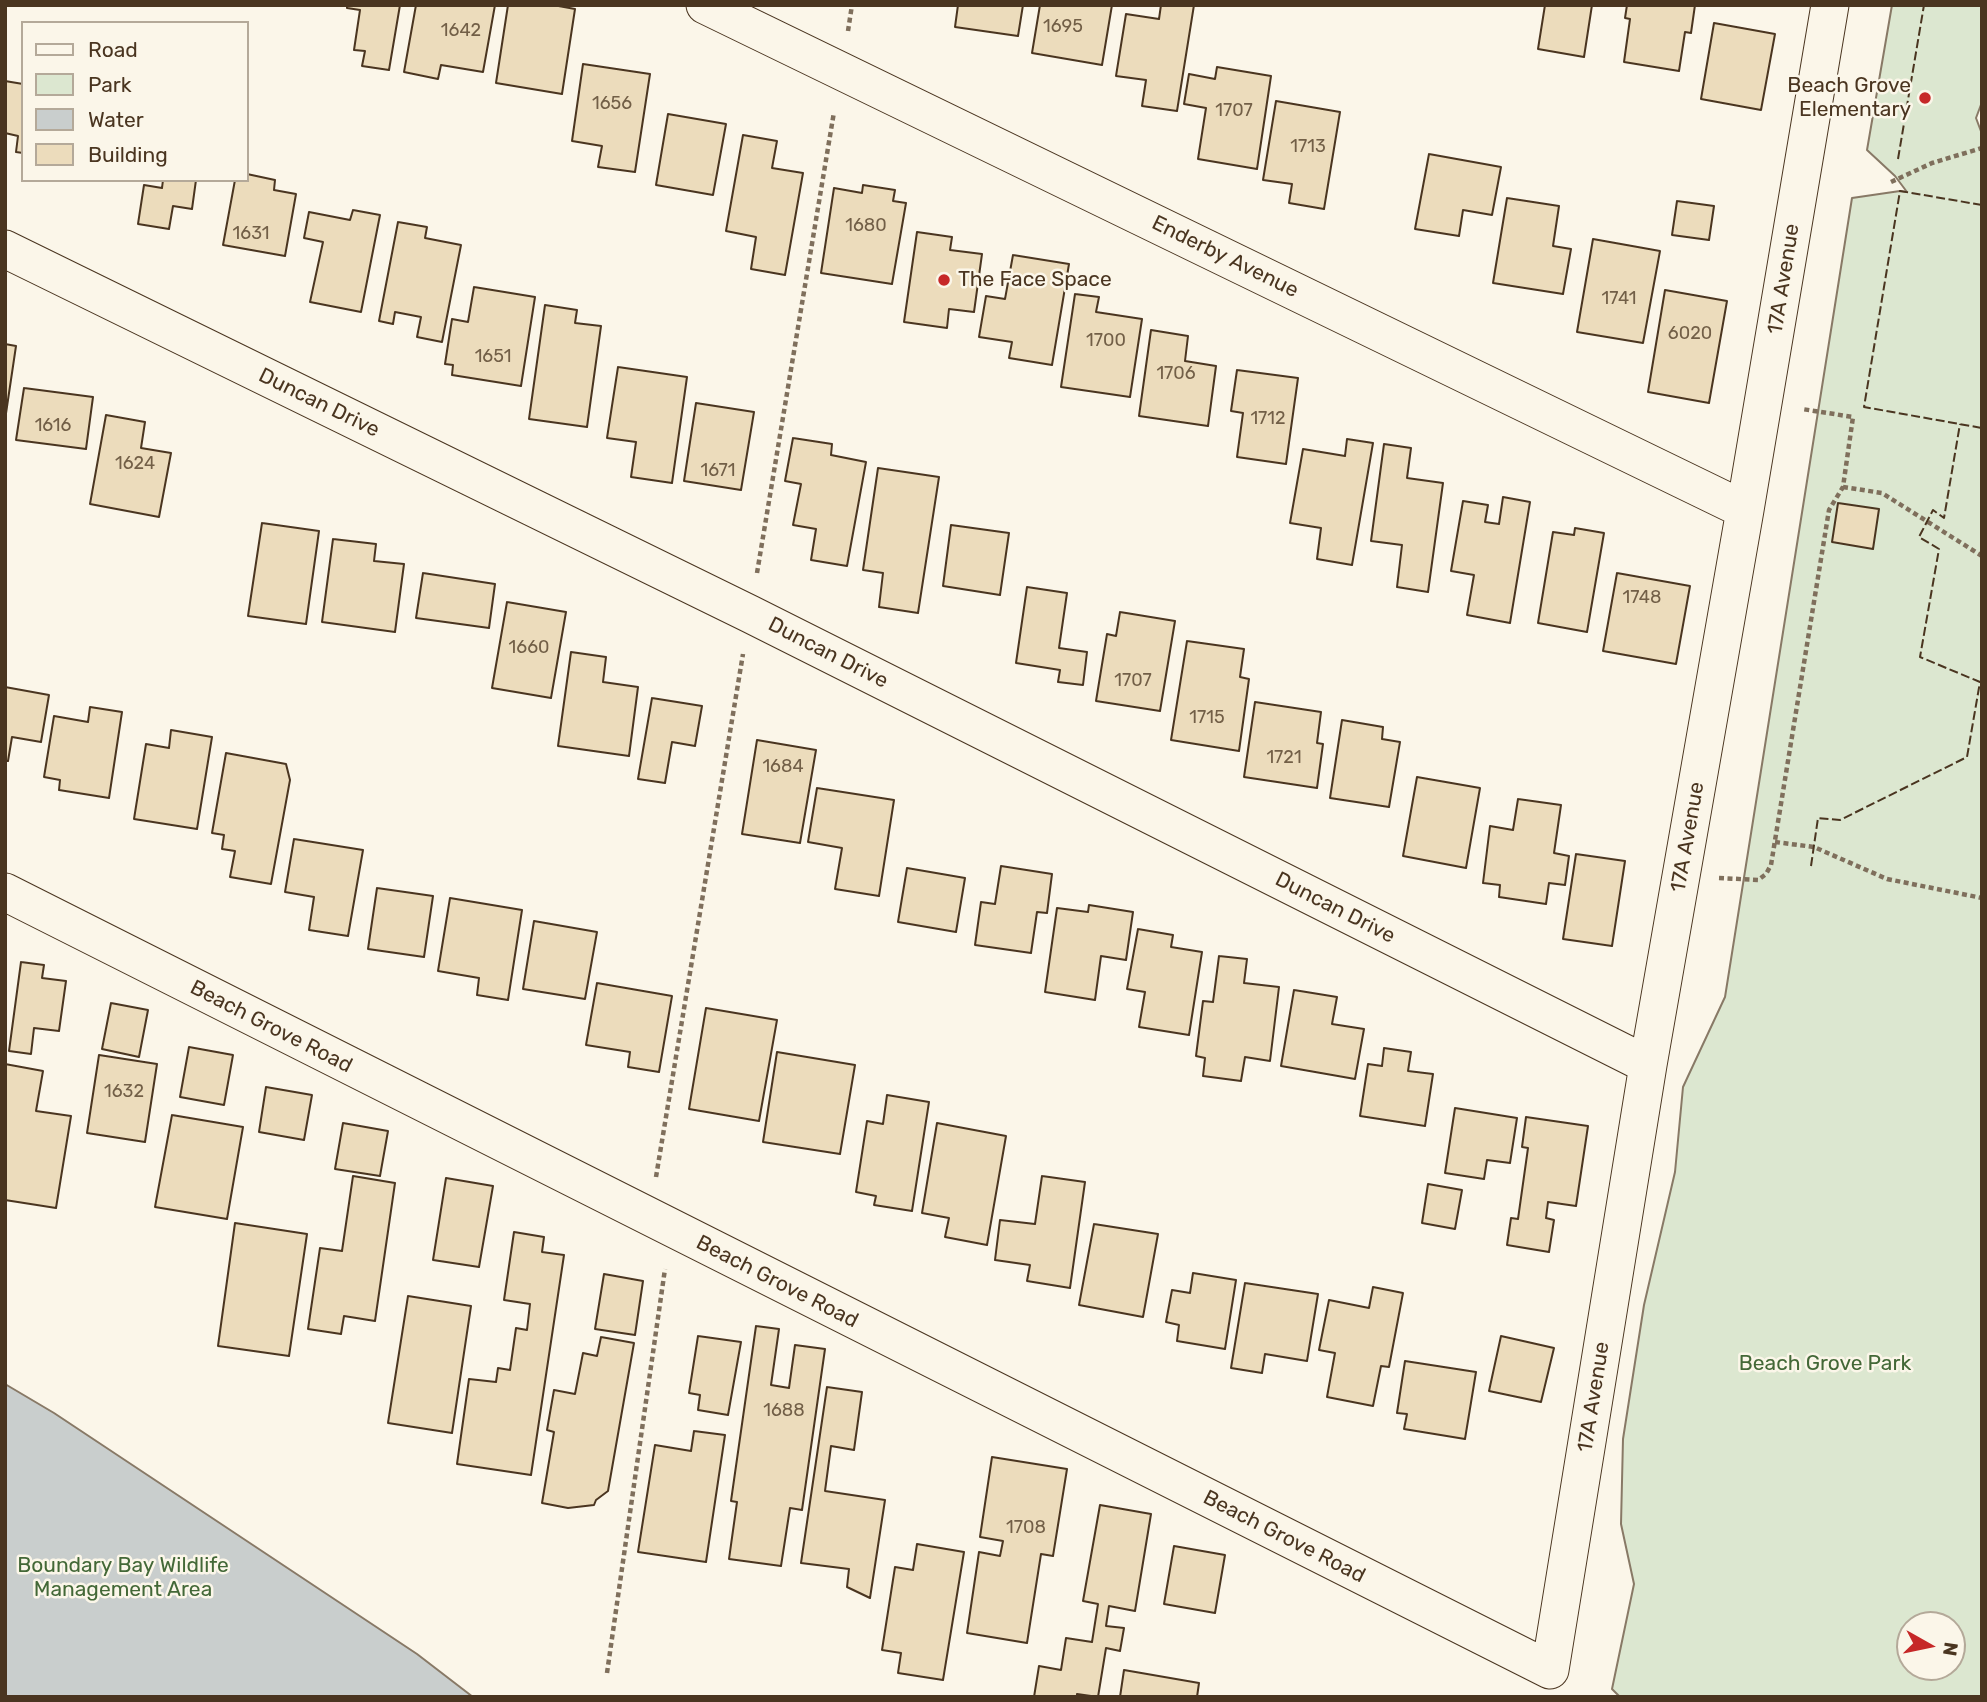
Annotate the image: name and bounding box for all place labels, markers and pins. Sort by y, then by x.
place label: Beach Grove Elementary [1787,73,1911,123]
marker: Beach Grove Elementary [1917,90,1933,106]
place label: The Face Space [958,267,1112,293]
marker: The Face Space [936,272,952,288]

